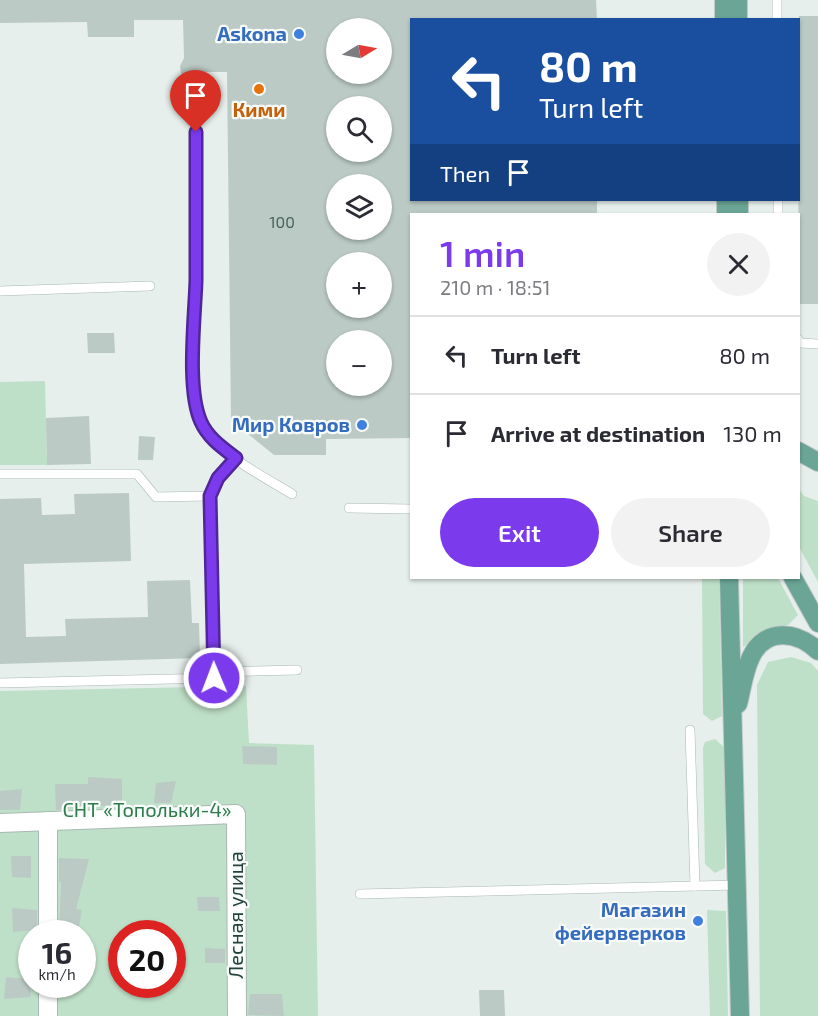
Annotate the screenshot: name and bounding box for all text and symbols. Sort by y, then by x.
north arrow [326,18,392,84]
map controls [326,18,392,396]
place label: Askona [217,21,287,45]
marker: Askona [292,27,306,41]
text: 80 m [539,40,638,90]
icon: left [440,42,518,120]
pin [170,70,221,132]
icon: arrive [179,79,212,112]
marker: Кими [252,82,266,96]
text: Turn left [539,91,643,123]
button: search [326,96,392,162]
place label: Кими [233,97,285,121]
icon: arrive [502,156,535,189]
text: Then [440,160,490,186]
button: layers [326,174,392,240]
house number: 100 [269,212,295,231]
text: 1 min [440,231,525,274]
button: close [707,233,770,296]
button: + [326,252,392,318]
text: 210 m · 18:51 [440,275,550,299]
button: − [326,330,392,396]
icon: left [440,339,473,372]
text: Turn left [491,342,580,368]
text: 80 m [719,342,770,368]
place label: Мир Ковров [232,412,350,436]
icon: arrive [440,417,473,450]
marker: Мир Ковров [355,418,369,432]
text: Arrive at destination [491,420,705,446]
text: 130 m [723,420,782,446]
button: Exit [440,498,599,567]
button: Share [611,498,770,567]
position arrow [182,646,246,710]
park label: СНТ «Топольки-4» [62,797,232,821]
street label: Лесная улица [223,851,248,979]
place label: Магазин фейерверков [555,897,686,944]
marker: Магазин фейерверков [691,914,705,928]
speed limit sign: 20 [108,920,186,998]
text: 16 [42,934,72,970]
text: km/h [38,965,76,983]

